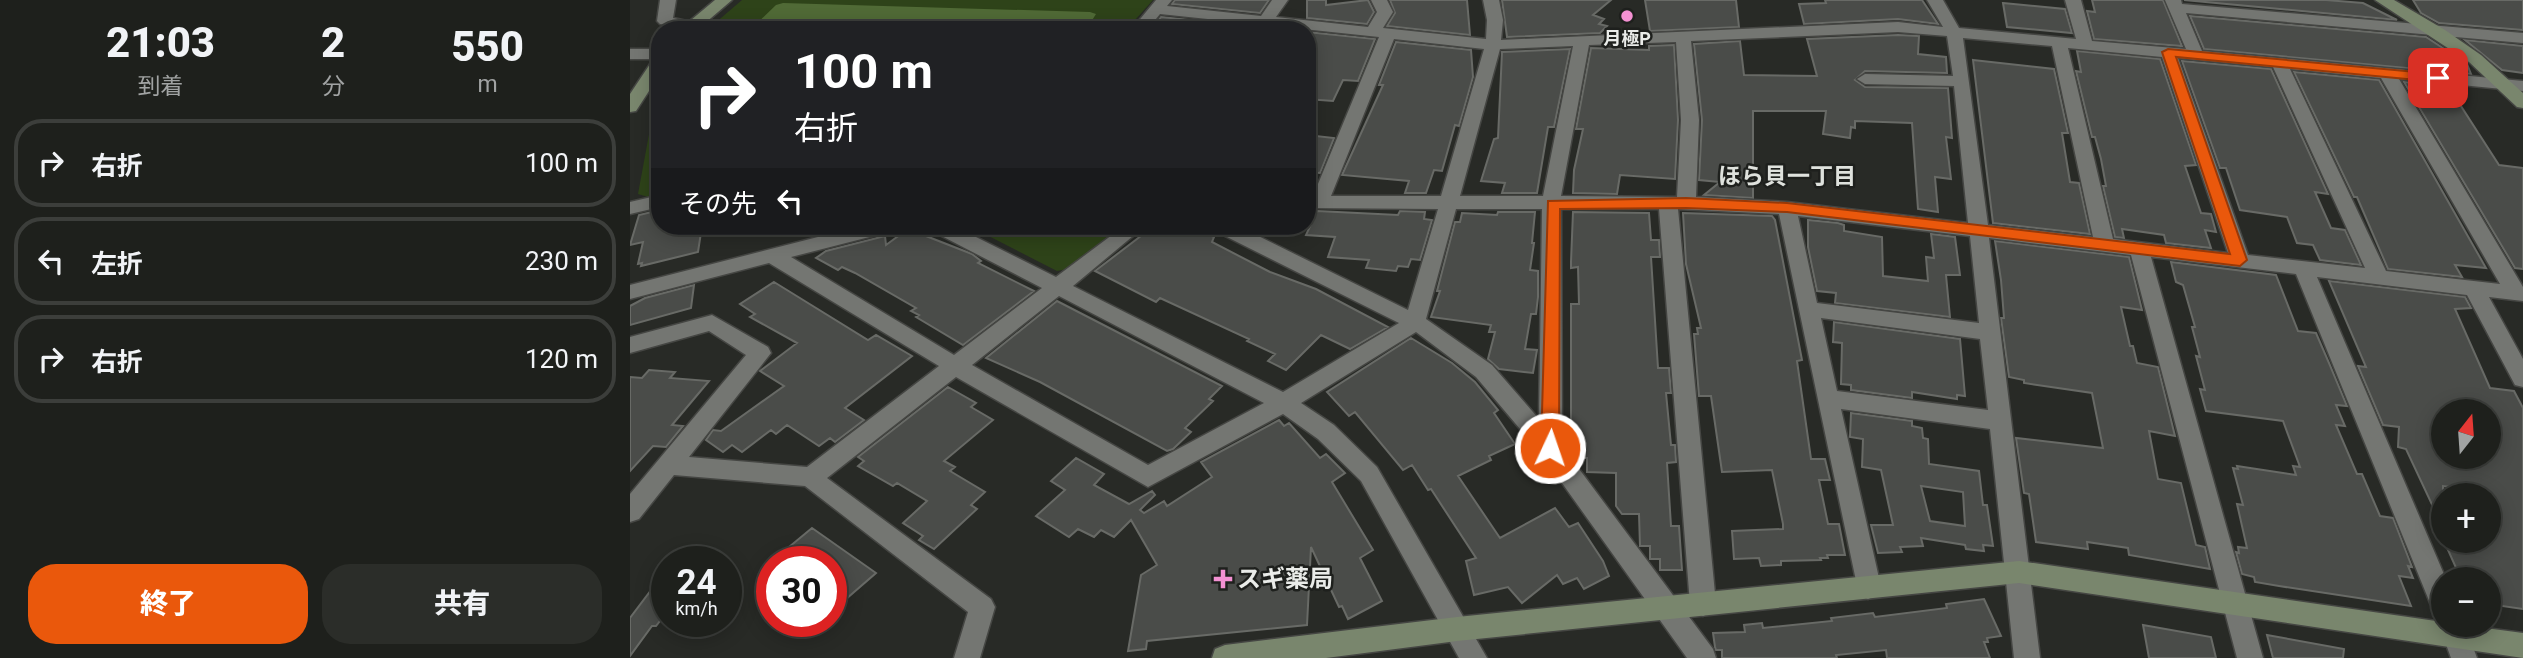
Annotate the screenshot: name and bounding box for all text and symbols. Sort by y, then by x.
marker: 月極P [1619,8,1635,24]
text: 21:03 [106,18,215,67]
text: 2 [321,18,345,67]
text: 550 [451,22,524,71]
place label: 月極P [1603,28,1651,49]
text: 100 m [794,43,933,100]
pin [2408,48,2468,108]
icon: right [679,49,770,140]
icon: arrive [2419,59,2457,97]
text: m [478,71,498,98]
text: 到着 [138,73,184,100]
text: 分 [322,73,345,100]
text: 右折 [794,109,858,147]
icon: right [32,144,70,182]
text: 100 m [525,148,598,178]
text: 右折 [91,151,143,181]
district label: ほら貝一丁目 [1718,163,1856,190]
icon: left [771,182,809,220]
text: その先 [679,189,757,219]
icon: left [32,242,70,280]
text: 230 m [525,246,598,276]
text: 左折 [91,249,143,279]
icon: right [32,340,70,378]
text: 120 m [525,344,598,374]
text: 右折 [91,347,143,377]
north arrow [2431,399,2501,469]
map controls [2431,399,2501,637]
position arrow [1513,411,1587,485]
button: + [2431,483,2501,553]
speed limit sign: 30 [756,546,847,637]
text: 24 [676,562,717,603]
button: 終了 [28,564,308,644]
button: 共有 [322,564,602,644]
place label: スギ薬局 [1237,565,1333,593]
button: − [2431,567,2501,637]
marker: スギ薬局 [1215,571,1231,587]
text: km/h [675,598,718,619]

